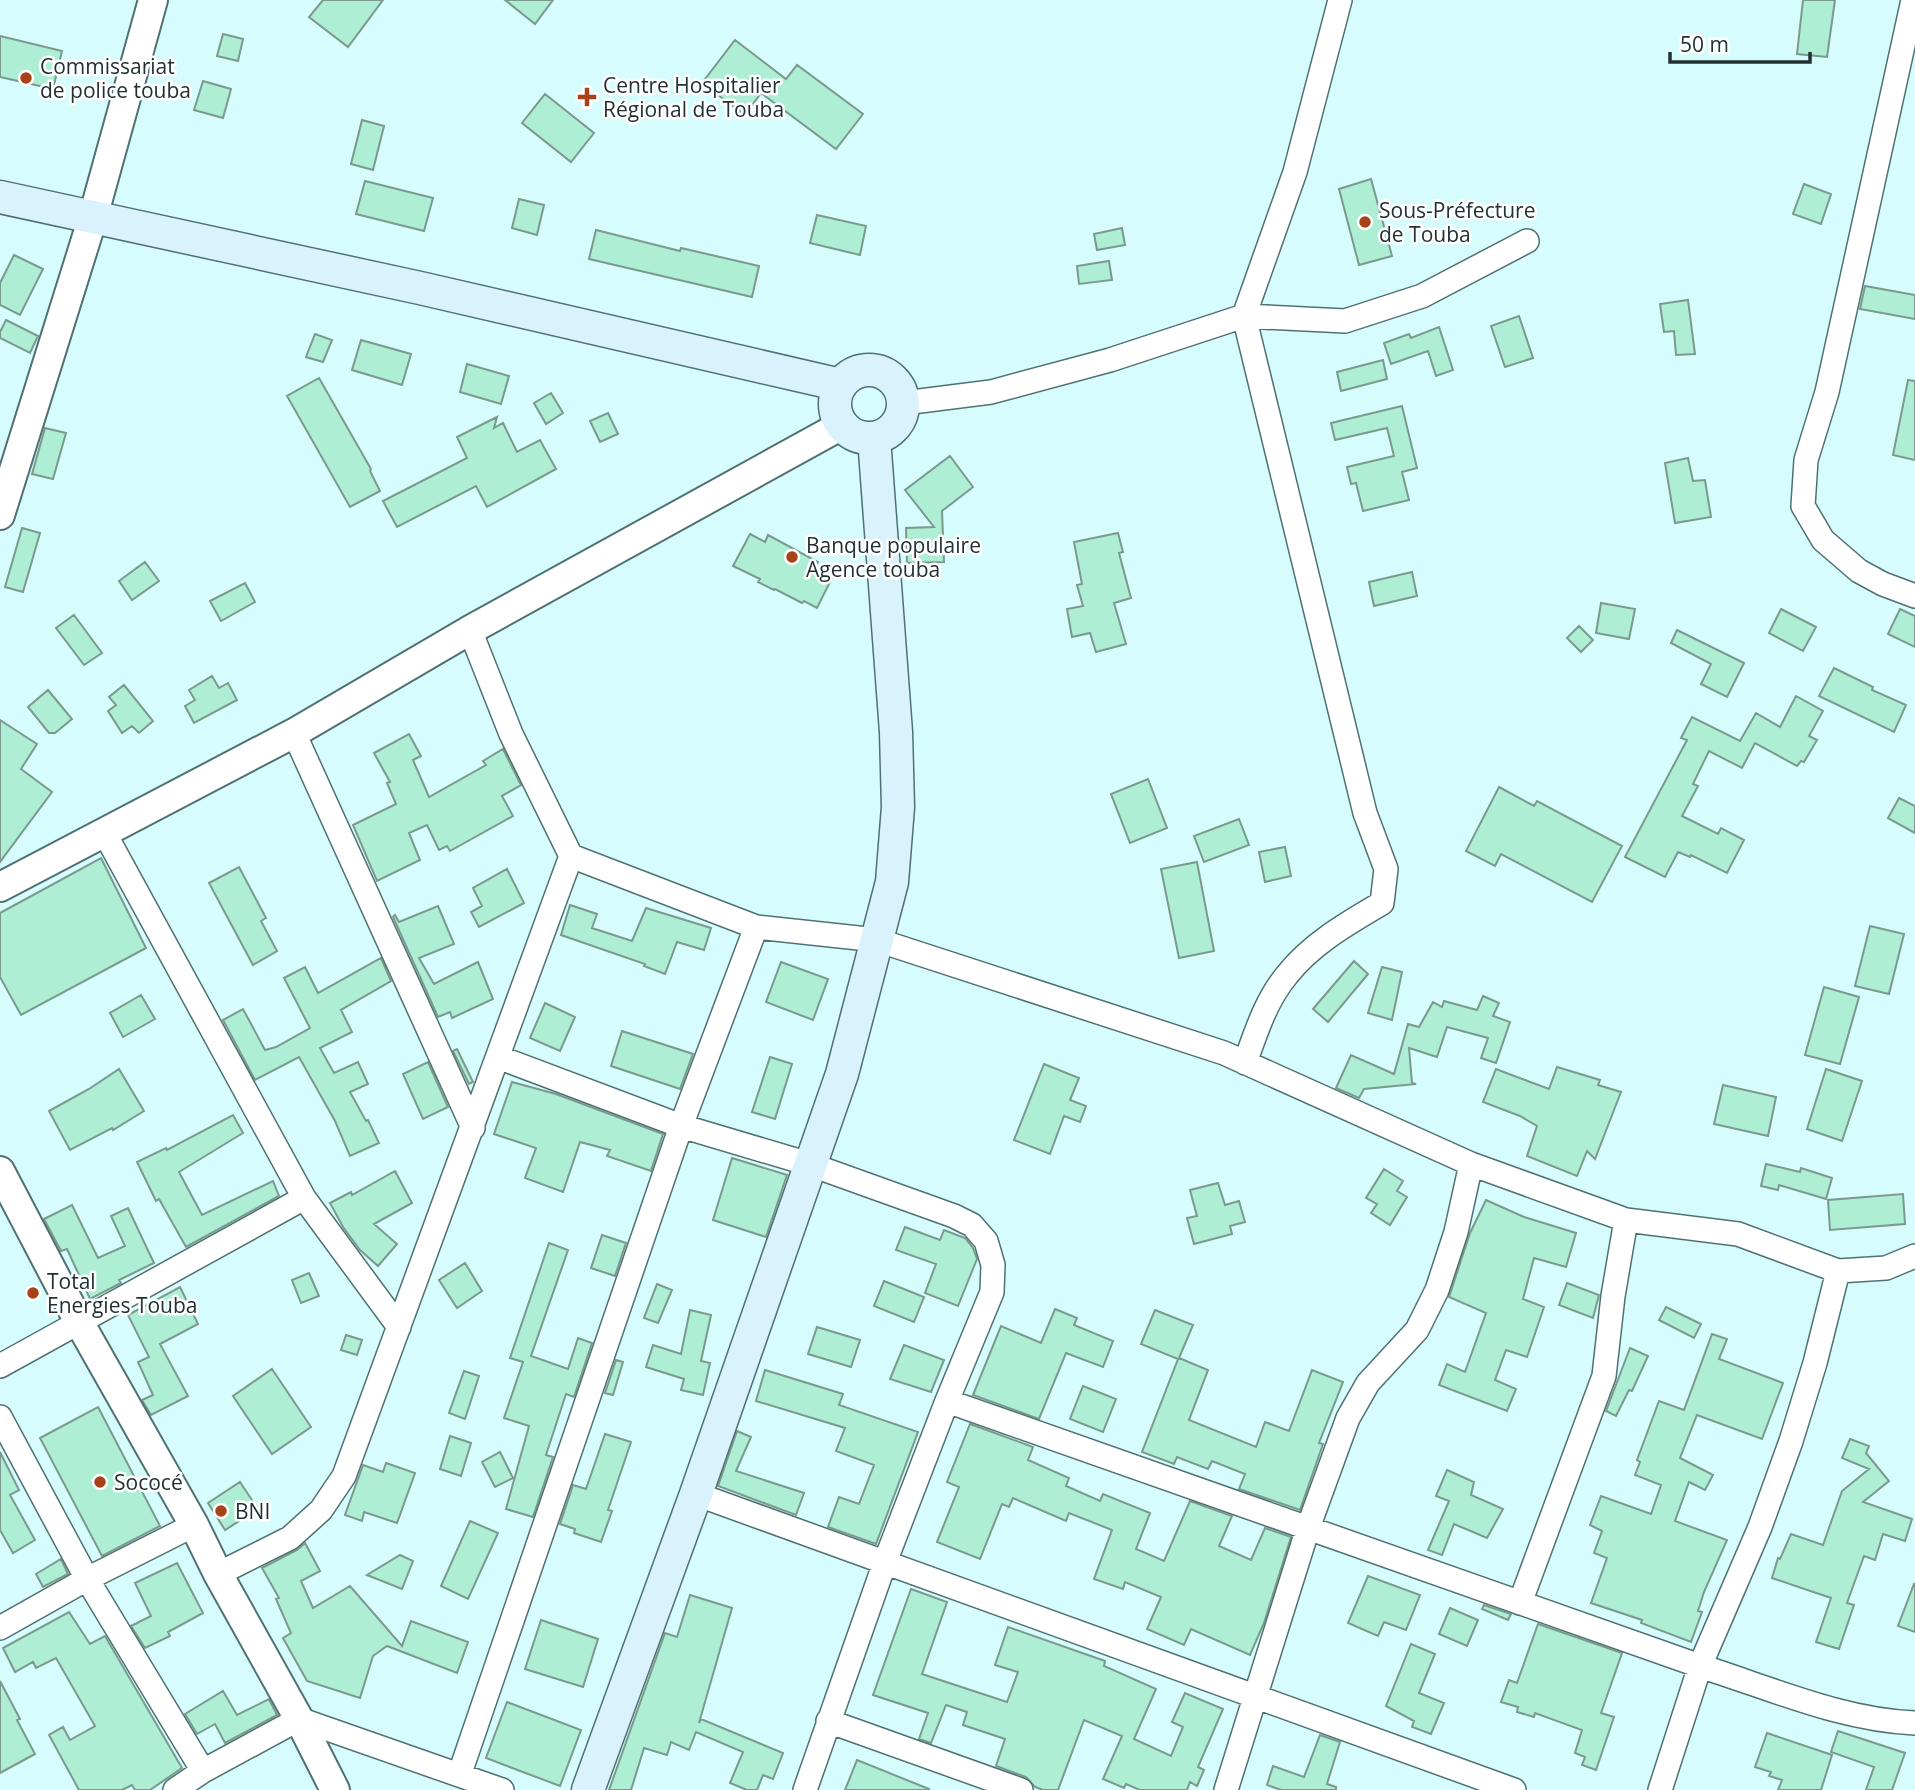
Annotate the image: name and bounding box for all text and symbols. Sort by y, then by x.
scale bar [1670,21,1810,65]
text: 50 m [1680,30,1729,58]
place label: Commissariat de police touba [40,52,191,104]
marker: Commissariat de police touba [18,70,34,86]
place label: Centre Hospitalier Régional de Touba [603,71,784,123]
marker: Centre Hospitalier Régional de Touba [577,87,597,107]
place label: Sous-Préfecture de Touba [1379,196,1535,248]
marker: Sous-Préfecture de Touba [1357,214,1373,230]
place label: Banque populaire Agence touba [806,531,981,583]
marker: Banque populaire Agence touba [784,549,800,565]
place label: Total Energies Touba [47,1267,197,1319]
marker: Total Energies Touba [25,1285,41,1301]
place label: Sococé [114,1468,183,1496]
marker: Sococé [92,1474,108,1490]
place label: BNI [235,1497,270,1525]
marker: BNI [213,1503,229,1519]

